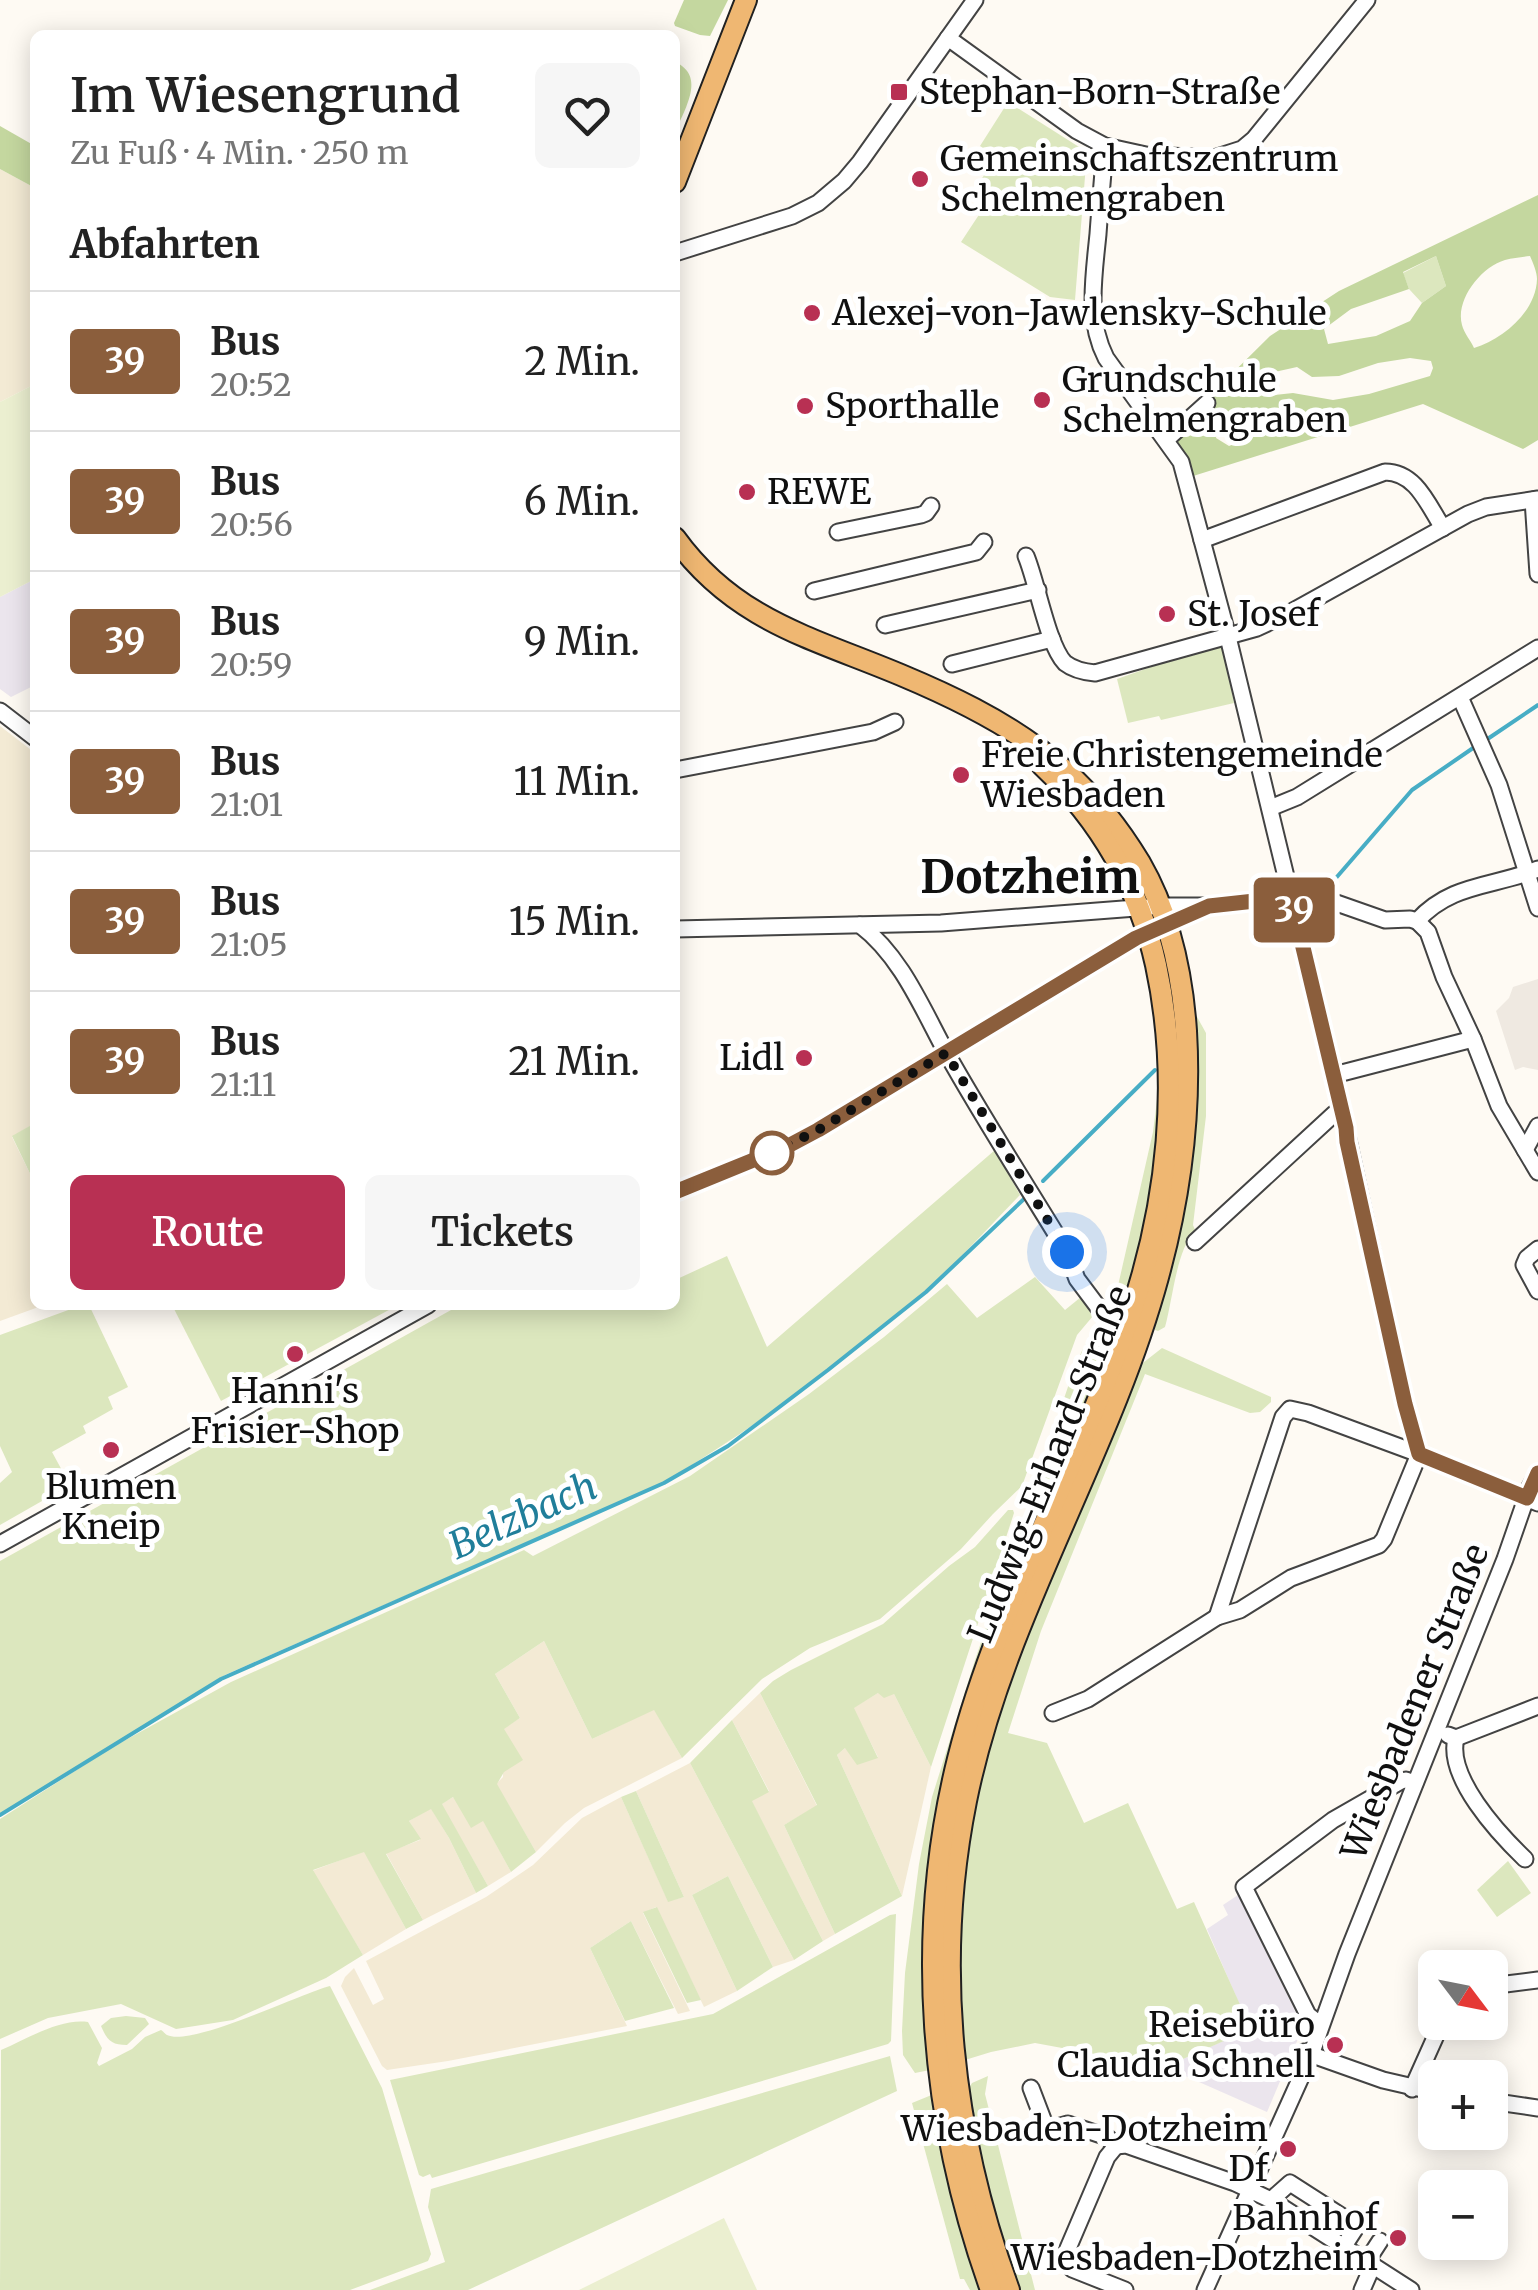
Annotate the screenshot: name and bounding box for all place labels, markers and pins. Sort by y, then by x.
place label: Stephan-Born-Straße [919,70,1280,114]
marker: Stephan-Born-Straße [888,81,910,103]
place label: Gemeinschaftszentrum Schelmengraben [940,137,1339,221]
marker: Gemeinschaftszentrum Schelmengraben [909,168,931,190]
place label: Alexej-von-Jawlensky-Schule [831,291,1327,335]
marker: Alexej-von-Jawlensky-Schule [801,302,823,324]
place label: Grundschule Schelmengraben [1062,358,1347,442]
place label: Sporthalle [825,384,999,428]
marker: Grundschule Schelmengraben [1031,389,1053,411]
marker: Sporthalle [794,395,816,417]
place label: REWE [767,470,871,514]
marker: REWE [736,481,758,503]
place label: St. Josef [1187,592,1321,636]
marker: St. Josef [1156,603,1178,625]
place label: Freie Christengemeinde Wiesbaden [980,733,1383,817]
marker: Freie Christengemeinde Wiesbaden [950,764,972,786]
place label: Lidl [719,1036,784,1080]
marker: Lidl [793,1047,815,1069]
unlabelled marker [751,1132,793,1174]
marker: Hanni's Frisier-Shop [284,1343,306,1365]
place label: Hanni's Frisier-Shop [191,1369,399,1453]
marker: Blumen Kneip [100,1439,122,1461]
place label: Blumen Kneip [45,1465,177,1549]
place label: Reisebüro Claudia Schnell [1057,2003,1315,2087]
marker: Reisebüro Claudia Schnell [1324,2034,1346,2056]
place label: Wiesbaden-Dotzheim Df [900,2107,1270,2191]
marker: Wiesbaden-Dotzheim Df [1277,2138,1299,2160]
place label: Bahnhof Wiesbaden-Dotzheim [1010,2196,1380,2280]
marker: Bahnhof Wiesbaden-Dotzheim [1387,2227,1409,2249]

